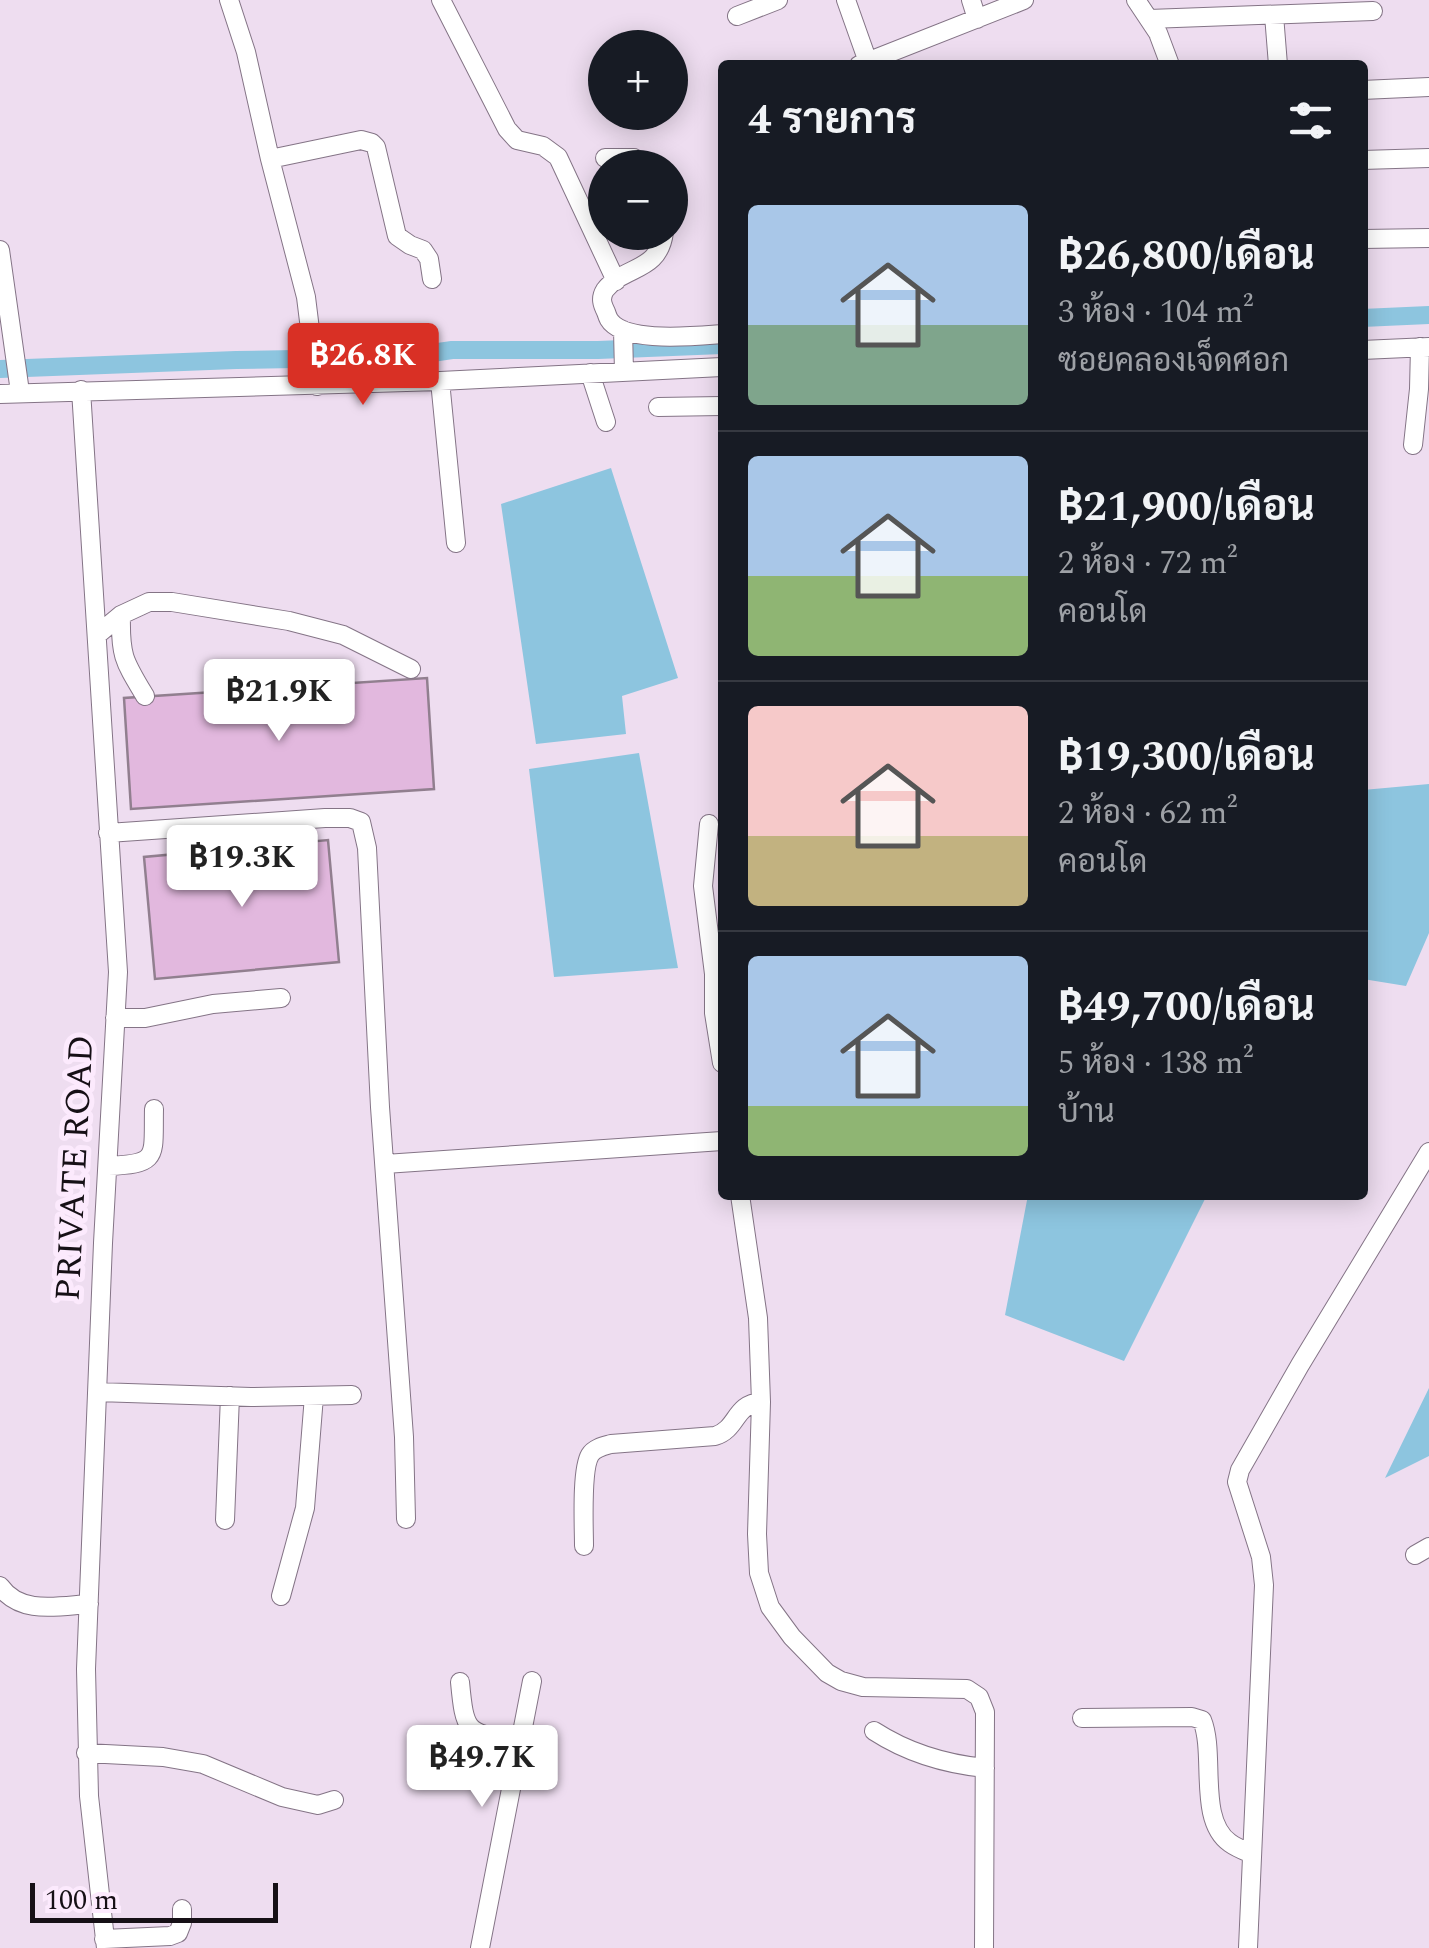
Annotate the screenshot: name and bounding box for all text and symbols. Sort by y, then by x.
map controls [588,30,688,250]
button: + [588,30,688,130]
text: 4 รายการ [748,89,916,152]
icon: filters [1283,93,1338,148]
button: − [588,150,688,250]
text: ฿26,800/เดือน [1058,225,1315,288]
icon: home [828,245,948,365]
text: 3 ห้อง · 104 m² [1058,288,1253,337]
pin: ฿26.8K [282,323,444,408]
text: ฿26.8K [310,331,416,380]
text: ซอยคลองเจ็ดศอก [1058,337,1289,386]
text: ฿21,900/เดือน [1058,476,1315,539]
icon: home [828,496,948,616]
text: 2 ห้อง · 72 m² [1058,539,1237,588]
text: คอนโด [1058,588,1148,637]
pin: ฿21.9K [198,659,360,744]
text: ฿21.9K [226,667,332,716]
text: ฿19,300/เดือน [1058,726,1315,789]
icon: home [828,746,948,866]
text: 2 ห้อง · 62 m² [1058,789,1237,838]
pin: ฿19.3K [161,825,323,910]
text: ฿19.3K [189,833,295,882]
text: คอนโด [1058,838,1148,887]
text: ฿49,700/เดือน [1058,976,1315,1039]
icon: home [828,996,948,1116]
street label: PRIVATE ROAD [42,1034,108,1302]
text: 5 ห้อง · 138 m² [1058,1039,1253,1088]
text: บ้าน [1058,1088,1115,1137]
pin: ฿49.7K [401,1725,563,1810]
text: ฿49.7K [429,1733,535,1782]
scale bar [30,1878,278,1922]
text: 100 m [45,1879,118,1922]

